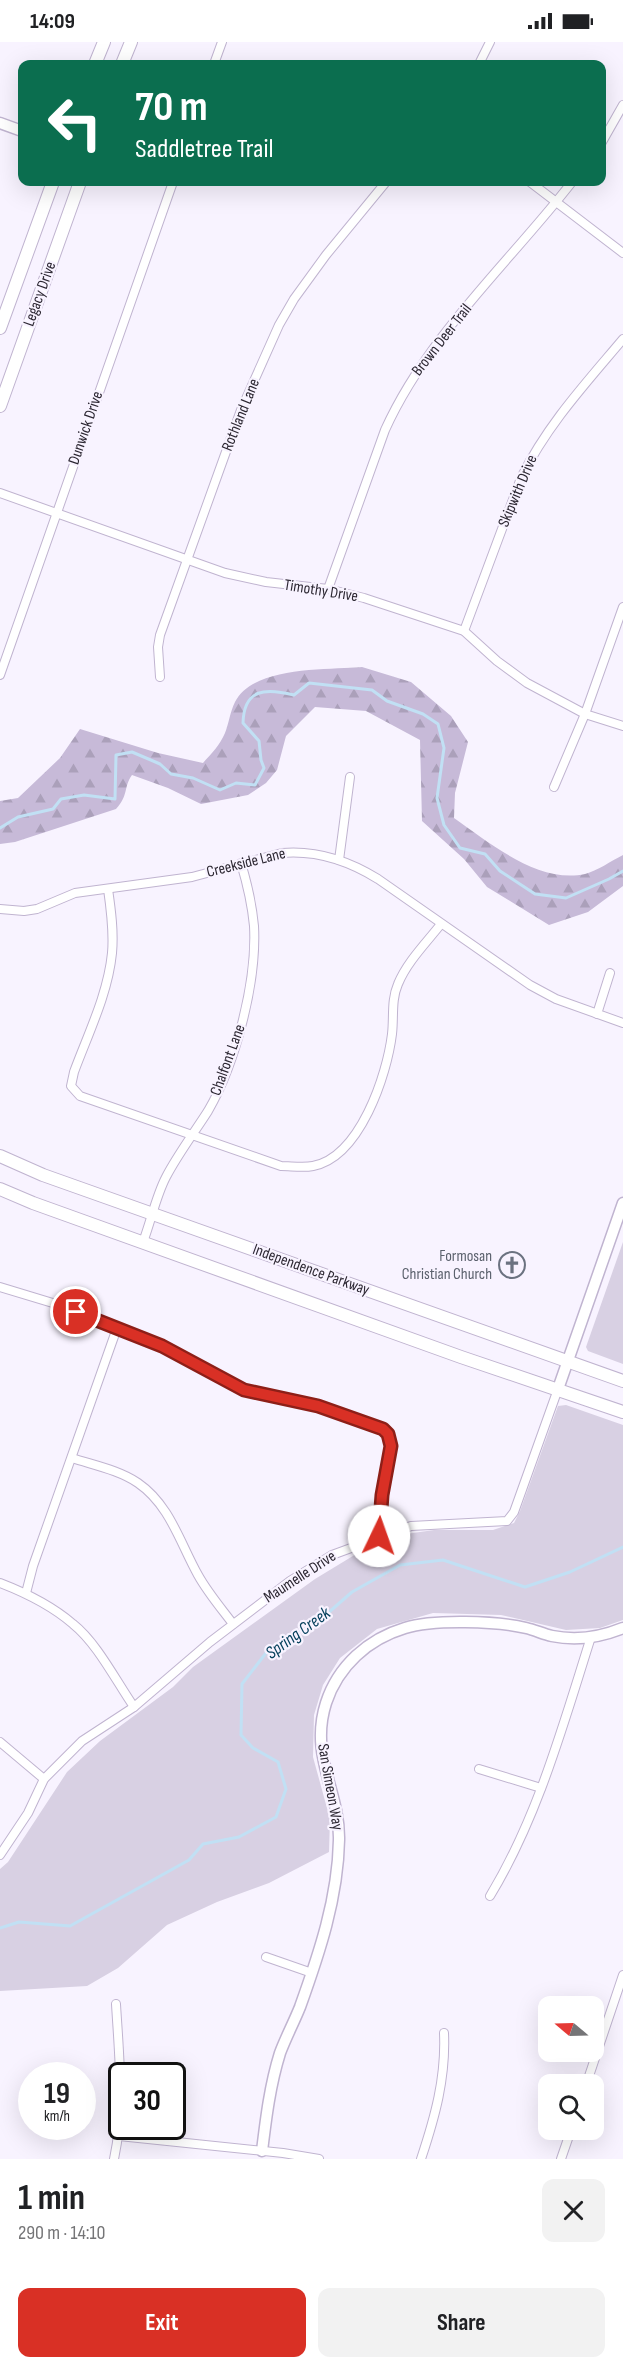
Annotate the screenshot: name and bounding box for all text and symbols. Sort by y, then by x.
text: 14:09 [30,8,75,35]
text: 70 m [135,82,208,133]
icon: left [36,84,114,162]
text: Saddletree Trail [135,133,274,165]
street label: Legacy Drive [20,259,60,329]
street label: Brown Deer Trail [408,300,476,380]
street label: Rothland Lane [218,376,264,454]
street label: Dunwick Drive [65,389,107,467]
street label: Skipwith Drive [494,452,542,530]
street label: Timothy Drive [283,576,359,606]
street label: Creekside Lane [205,844,287,882]
street label: Chalfont Lane [206,1022,250,1098]
street label: Independence Parkway [250,1240,372,1300]
place label: Formosan Christian Church [402,1247,492,1284]
church icon: Formosan Christian Church [497,1250,527,1280]
pin [50,1286,101,1337]
icon: arrive [59,1295,92,1328]
position arrow [347,1504,411,1568]
street label: Maumelle Drive [260,1547,340,1607]
water label: Spring Creek [262,1602,335,1664]
street label: San Simeon Way [313,1742,347,1832]
north arrow [538,1996,604,2062]
map controls [538,1996,604,2140]
speed limit sign: 30 [108,2062,186,2140]
button: search [538,2074,604,2140]
text: 19 [44,2076,70,2112]
text: km/h [44,2107,70,2126]
text: 1 min [18,2177,85,2220]
button: close [542,2179,605,2242]
text: 290 m · 14:10 [18,2221,105,2245]
button: Exit [18,2288,306,2357]
button: Share [318,2288,605,2357]

